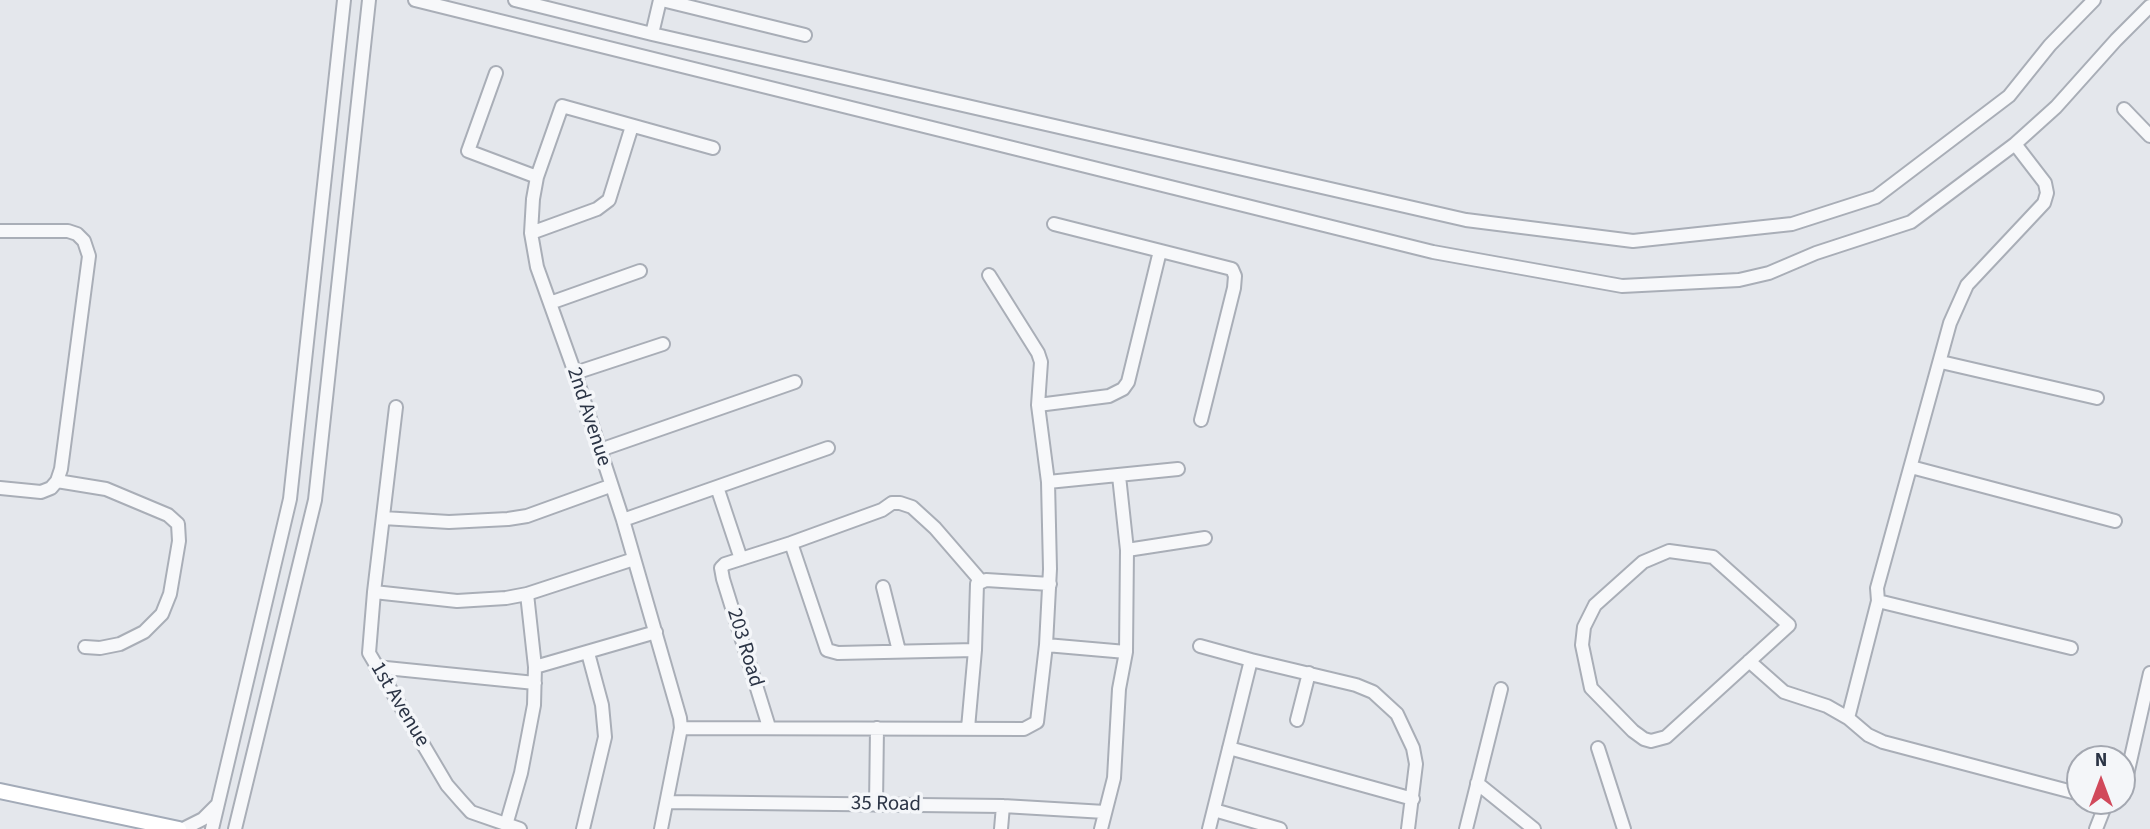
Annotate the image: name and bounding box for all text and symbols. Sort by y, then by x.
street label: 2nd Avenue [560,364,616,470]
street label: 203 Road [720,606,768,690]
street label: 1st Avenue [364,658,434,752]
north arrow [2066,745,2136,815]
text: N [2095,747,2107,774]
street label: 35 Road [851,792,921,818]

